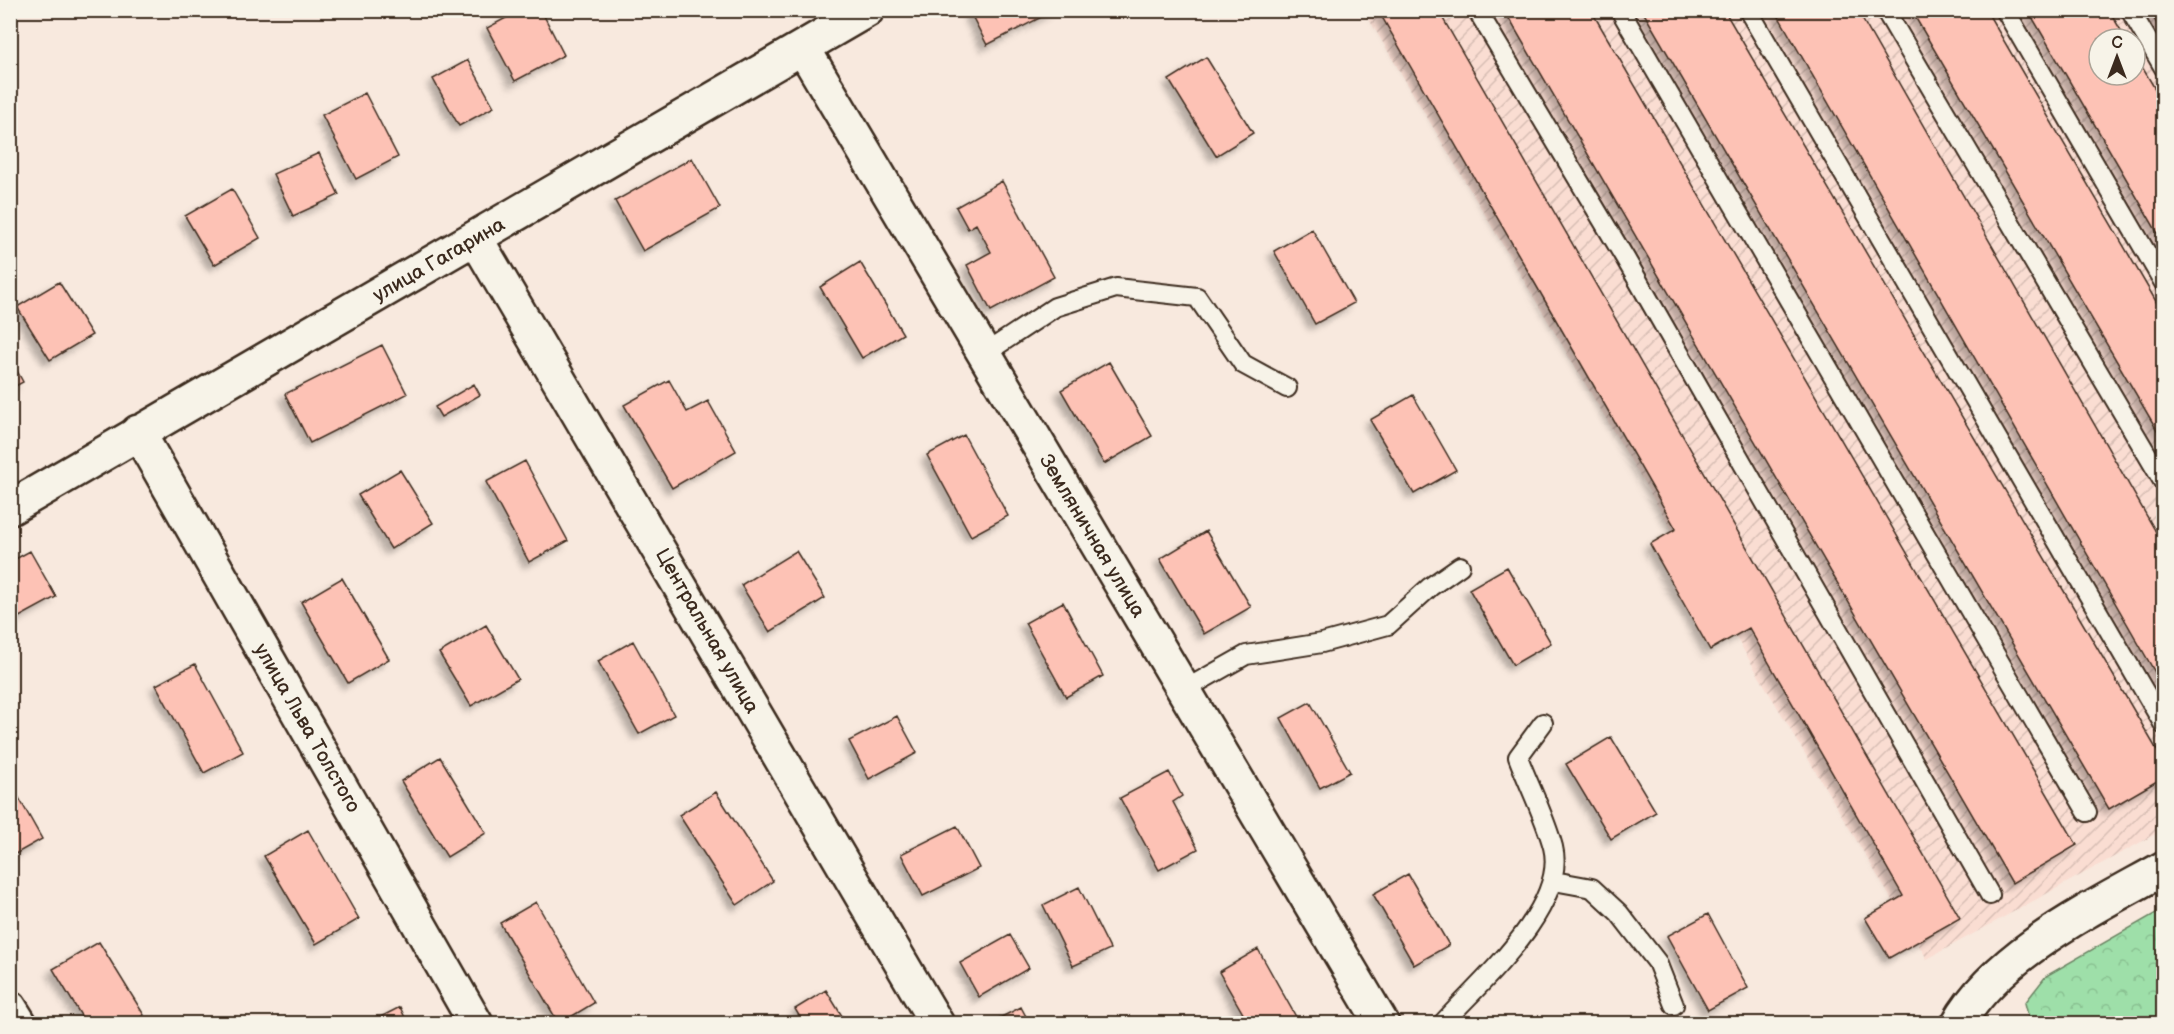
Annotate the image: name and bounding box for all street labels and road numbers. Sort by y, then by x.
street label: улица Гагарина [369,212,509,307]
street label: Земляничная улица [1034,450,1150,622]
street label: Центральная улица [650,544,764,718]
street label: улица Льва Толстого [249,639,365,817]

